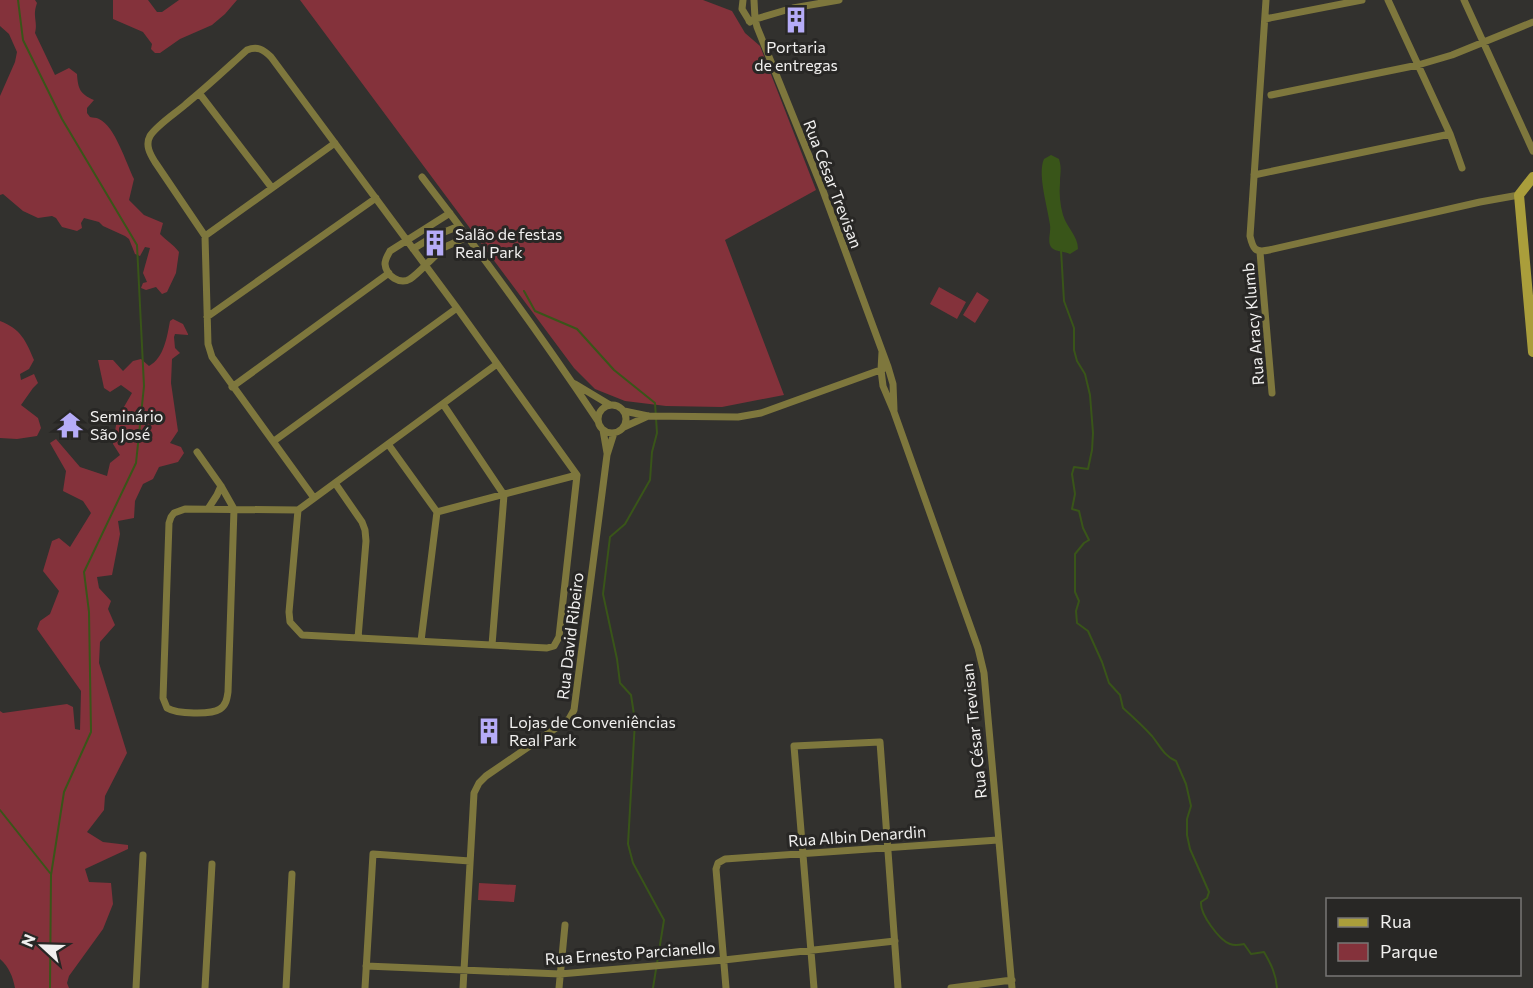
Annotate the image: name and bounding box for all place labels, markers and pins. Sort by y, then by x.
building icon: Portaria de entregas [781,5,811,35]
place label: Portaria de entregas [754,37,838,74]
place label: Salão de festas Real Park [455,224,562,261]
building icon: Salão de festas Real Park [420,228,450,258]
place label: Seminário São José [90,406,163,443]
temple icon: Seminário São José [55,410,85,440]
place label: Lojas de Conveniências Real Park [509,712,676,749]
building icon: Lojas de Conveniências Real Park [474,716,504,746]

